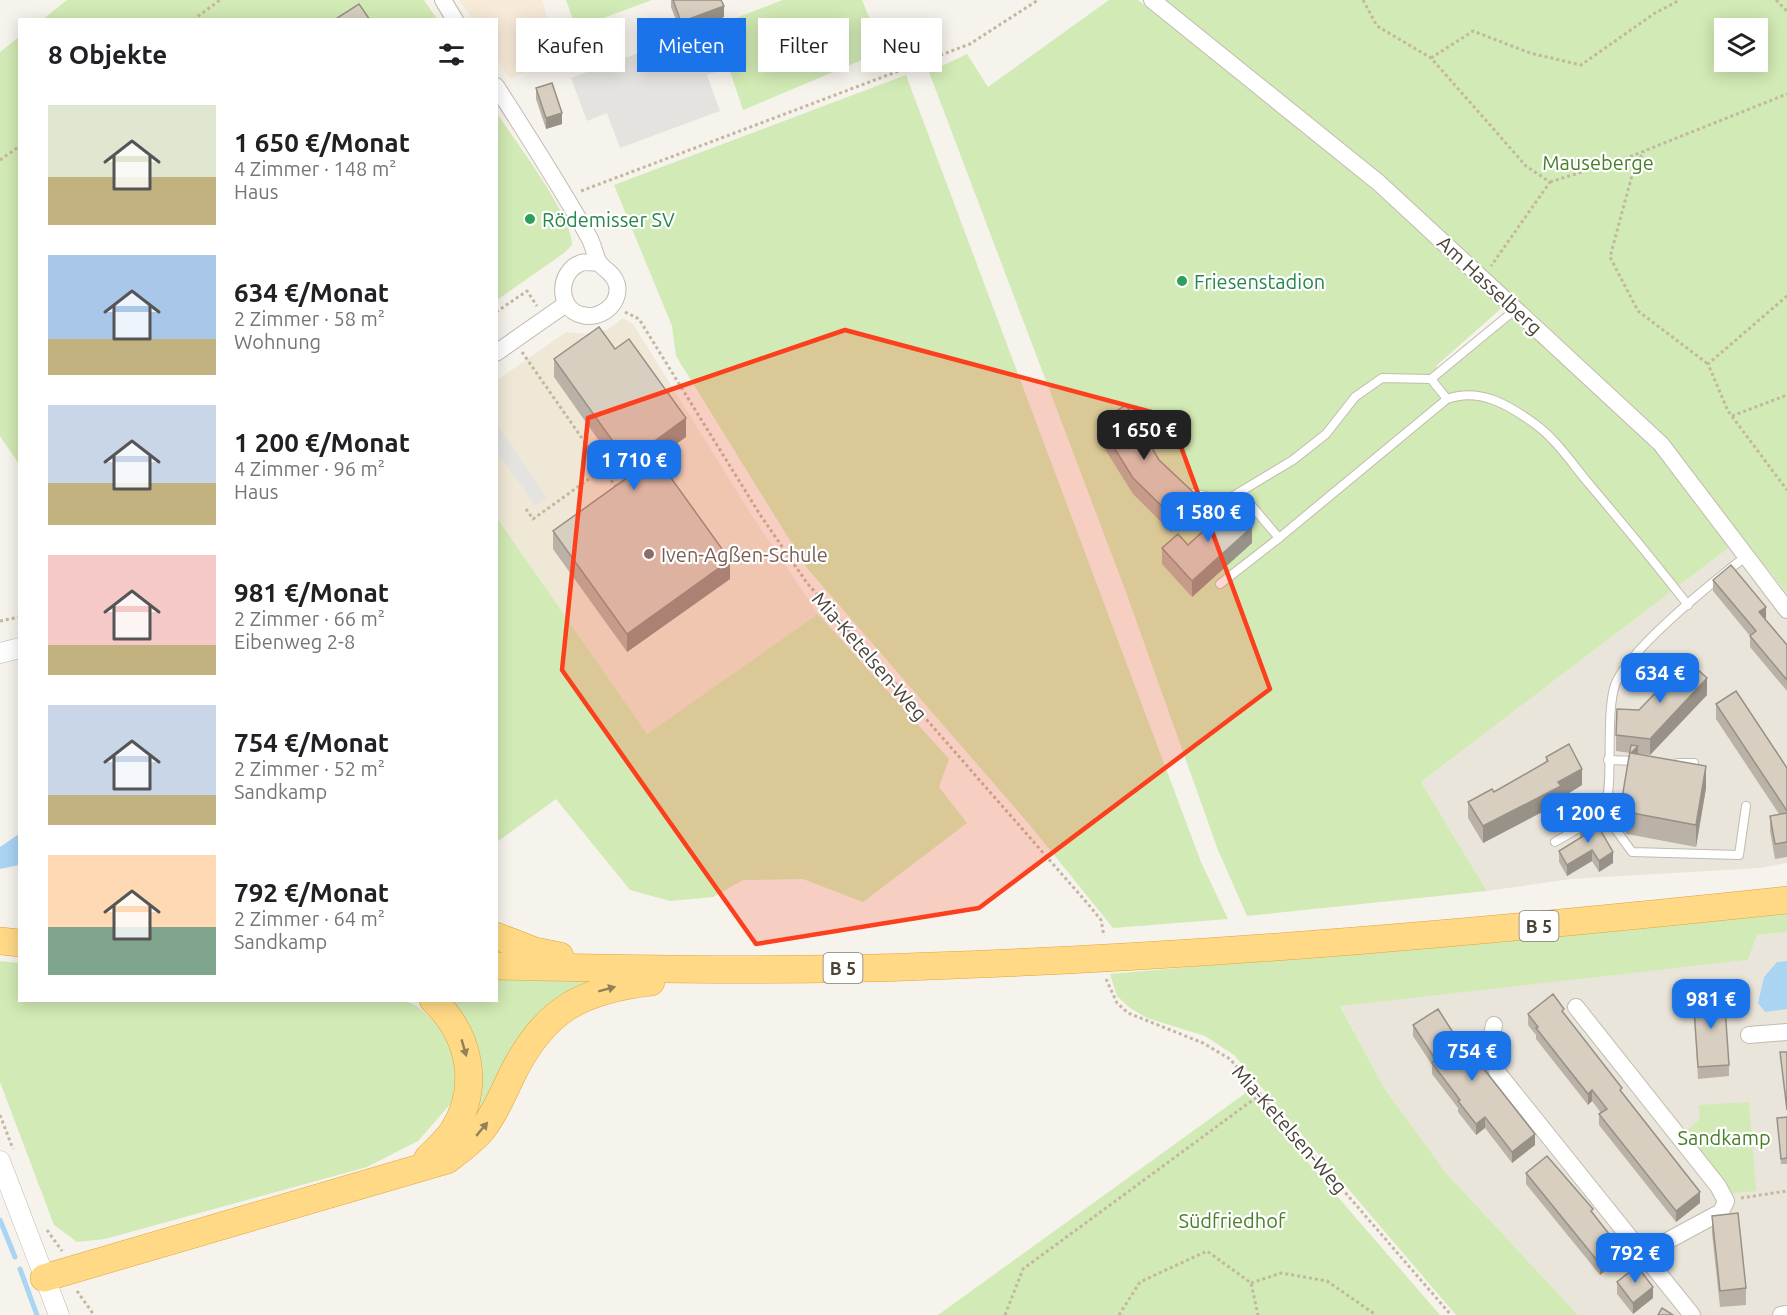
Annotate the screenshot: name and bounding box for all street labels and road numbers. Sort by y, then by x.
street label: Am Hasselberg [1433,231,1547,339]
street label: Mia-Ketelsen-Weg [808,587,932,725]
road number: B 5 [1520,911,1558,941]
road number: B 5 [824,953,862,983]
street label: Mia-Ketelsen-Weg [1228,1060,1352,1198]

